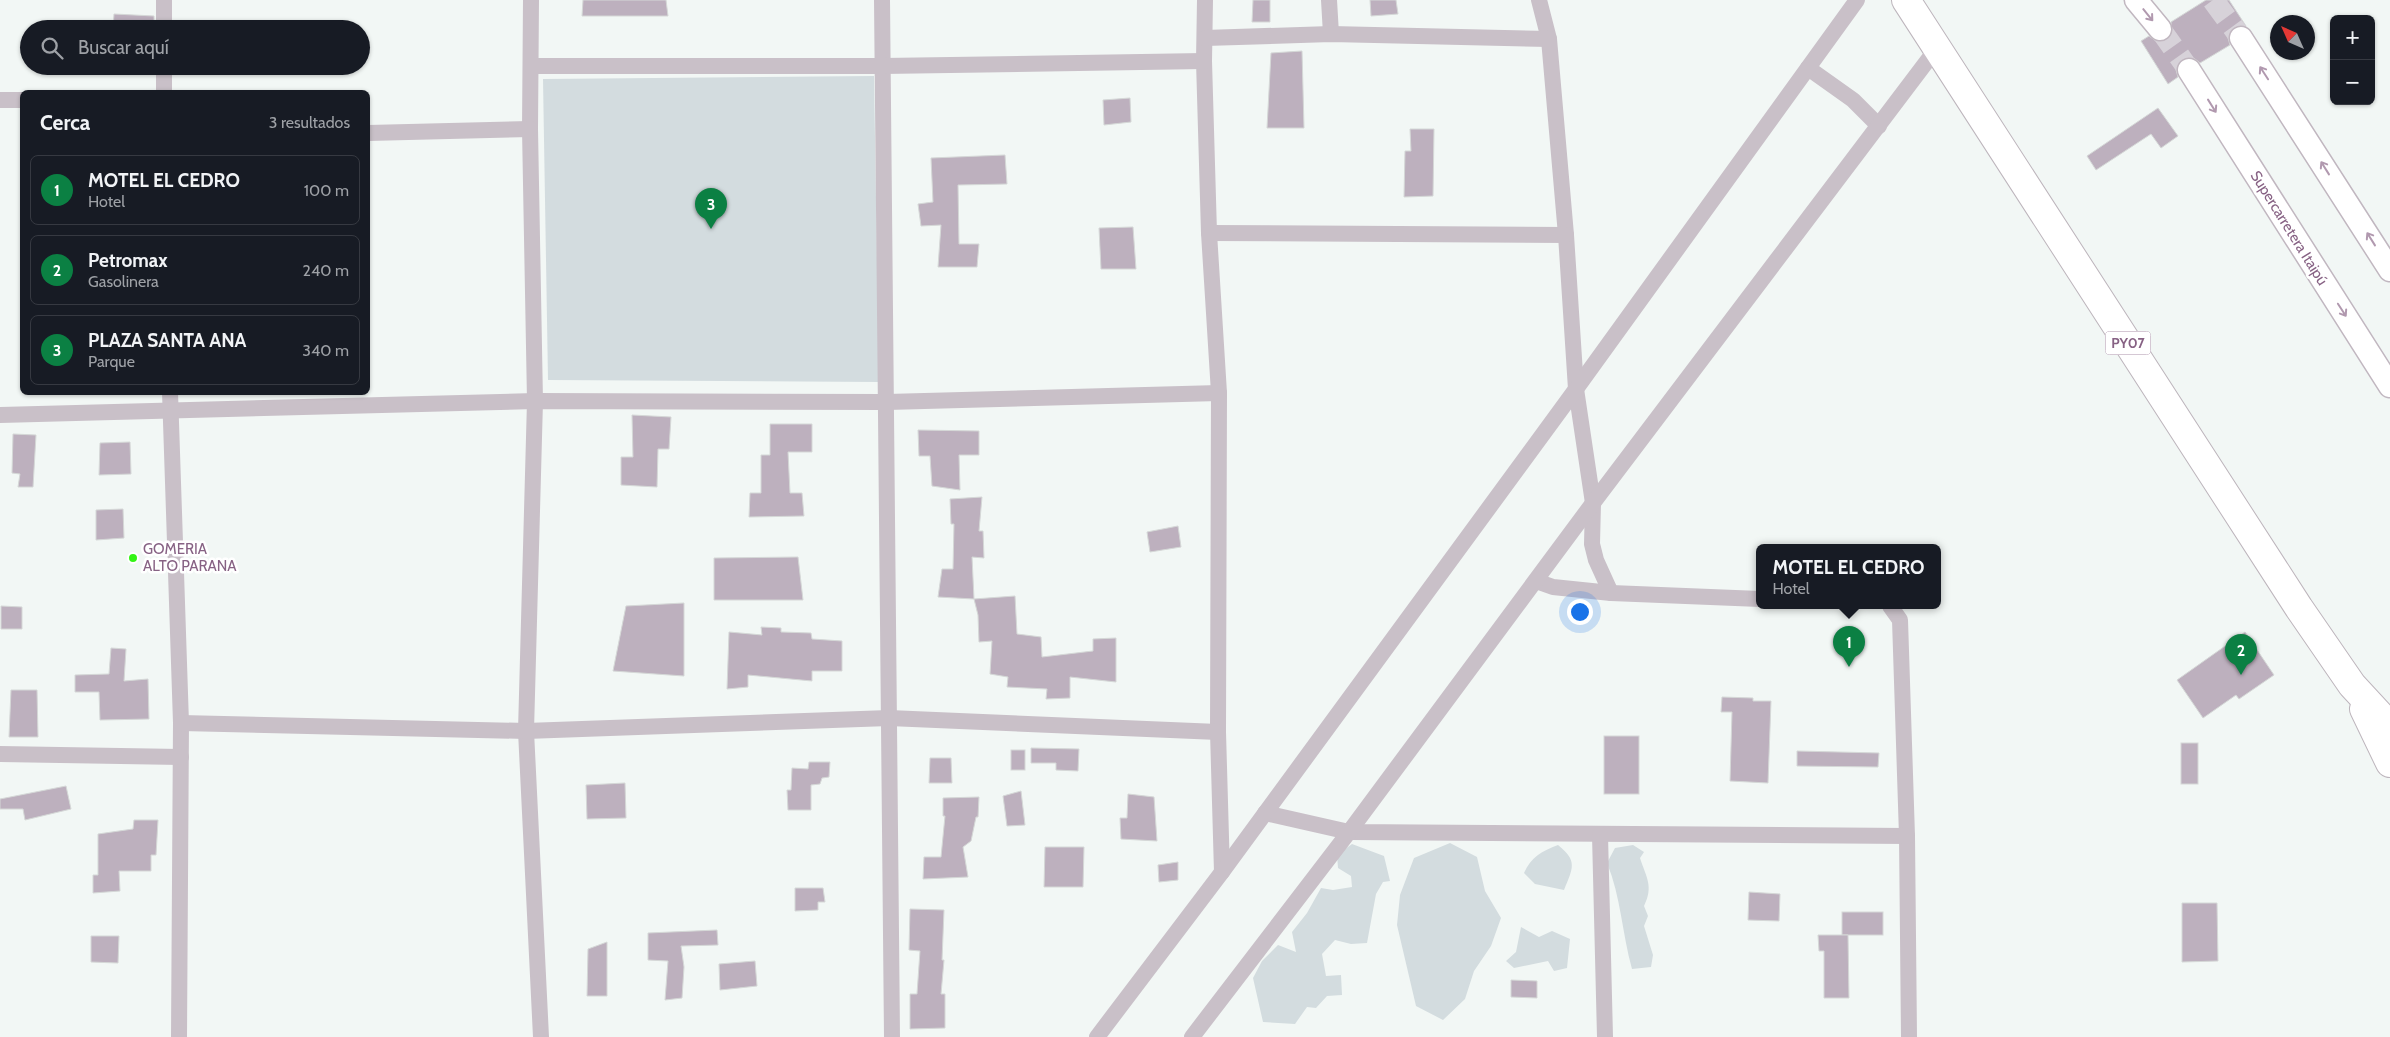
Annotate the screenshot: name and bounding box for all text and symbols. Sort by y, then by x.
one-way arrow [2142,8,2153,21]
north arrow [2270,15,2315,60]
map controls [2330,15,2375,105]
button: + [2330,15,2375,60]
search box [20,20,370,75]
icon: search [38,34,66,62]
text: Buscar aquí [78,36,169,59]
button: − [2330,60,2375,105]
one-way arrow [2259,66,2269,80]
one-way arrow [2206,99,2217,113]
text: Cerca [40,110,90,135]
text: 3 resultados [269,113,350,132]
one-way arrow [2320,161,2330,175]
street label: Supercarretera Itaipú [2247,168,2331,288]
text: MOTEL EL CEDRO [88,169,240,192]
text: 1 [54,181,60,200]
text: 100 m [304,181,349,200]
pin: 3 [695,188,727,229]
text: Hotel [88,192,125,211]
one-way arrow [2365,233,2375,247]
text: Petromax [88,249,168,272]
text: 2 [53,261,61,280]
text: 240 m [303,261,349,280]
text: Gasolinera [88,272,159,291]
one-way arrow [2336,303,2347,317]
text: PLAZA SANTA ANA [88,329,246,352]
road number: PY07 [2106,332,2150,354]
text: 3 [53,341,61,360]
text: 340 m [302,341,349,360]
text: Parque [88,352,135,371]
place label: GOMERIA ALTO PARANA [143,540,237,575]
popup [1756,544,1941,609]
marker: GOMERIA ALTO PARANA [127,552,139,564]
text: MOTEL EL CEDRO [1773,556,1924,579]
text: Hotel [1773,579,1810,598]
your location [1567,599,1593,625]
pin: 1 [1833,626,1865,667]
pin: 2 [2225,634,2257,675]

